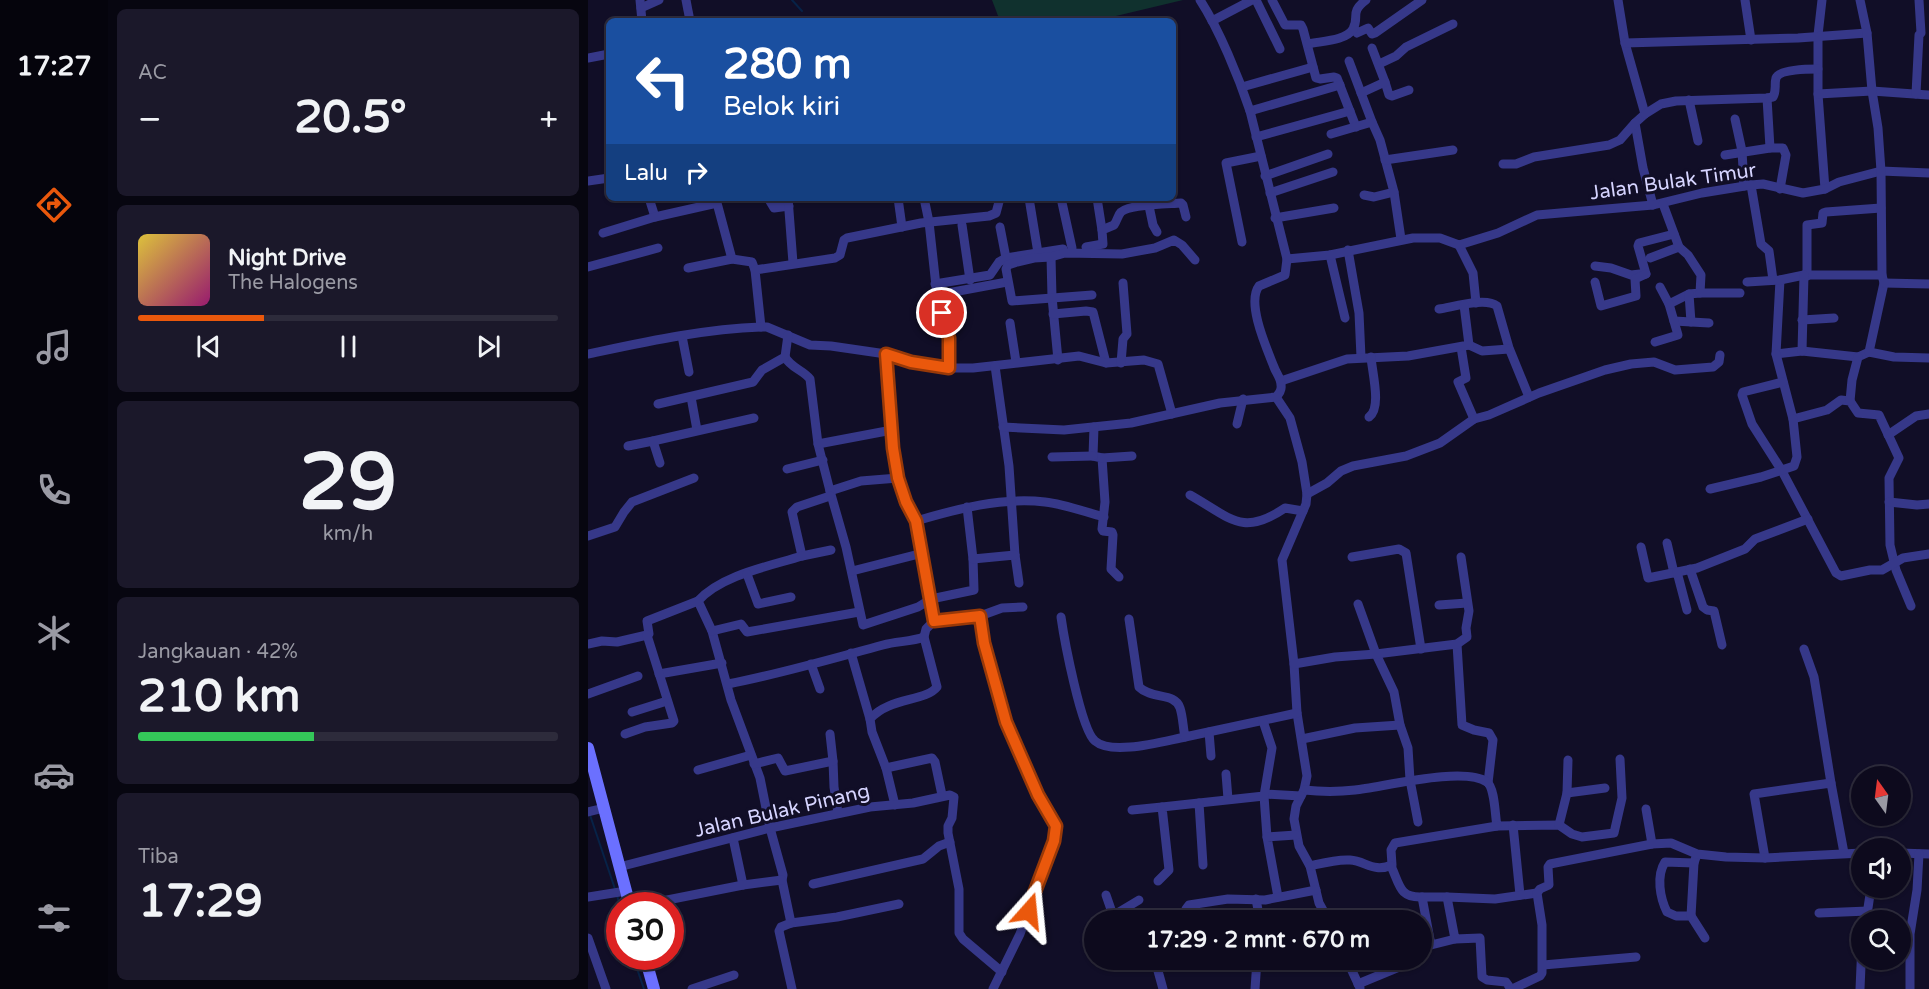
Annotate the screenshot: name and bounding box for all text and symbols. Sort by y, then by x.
text: 280 m [723,39,852,90]
icon: left [624,42,702,120]
text: 17:27 [17,50,91,83]
text: AC [138,61,167,85]
text: Belok kiri [723,90,840,123]
text: 20.5° [294,91,407,145]
text: − [138,100,162,139]
text: + [539,100,558,139]
icon: right [680,156,713,189]
street label: Jalan Bulak Timur [1589,158,1758,206]
text: Lalu [624,160,668,186]
icon: directions [33,184,75,226]
text: Night Drive [228,245,346,271]
text: The Halogens [228,271,358,295]
pin [916,287,967,338]
icon: arrive [925,296,958,329]
icon: music [33,326,75,368]
icon: previous [192,330,225,363]
icon: pause [332,330,365,363]
icon: next [472,330,505,363]
text: 29 [299,436,397,530]
icon: phone [33,469,75,511]
text: km/h [323,522,373,546]
icon: climate [33,612,75,654]
text: Jangkauan · 42% [138,640,298,664]
text: 210 km [138,670,300,724]
icon: car [33,754,75,796]
north arrow [1851,766,1911,826]
map controls [1851,766,1911,970]
street label: Jalan Bulak Pinang [692,779,872,843]
button: sound [1851,838,1911,898]
text: Tiba [138,845,179,869]
text: 17:29 [138,875,263,929]
position arrow [997,879,1061,943]
speed limit sign: 30 [606,892,684,970]
icon: filters [33,897,75,939]
button: search [1851,910,1911,970]
text: 17:29 · 2 mnt · 670 m [1146,927,1370,953]

